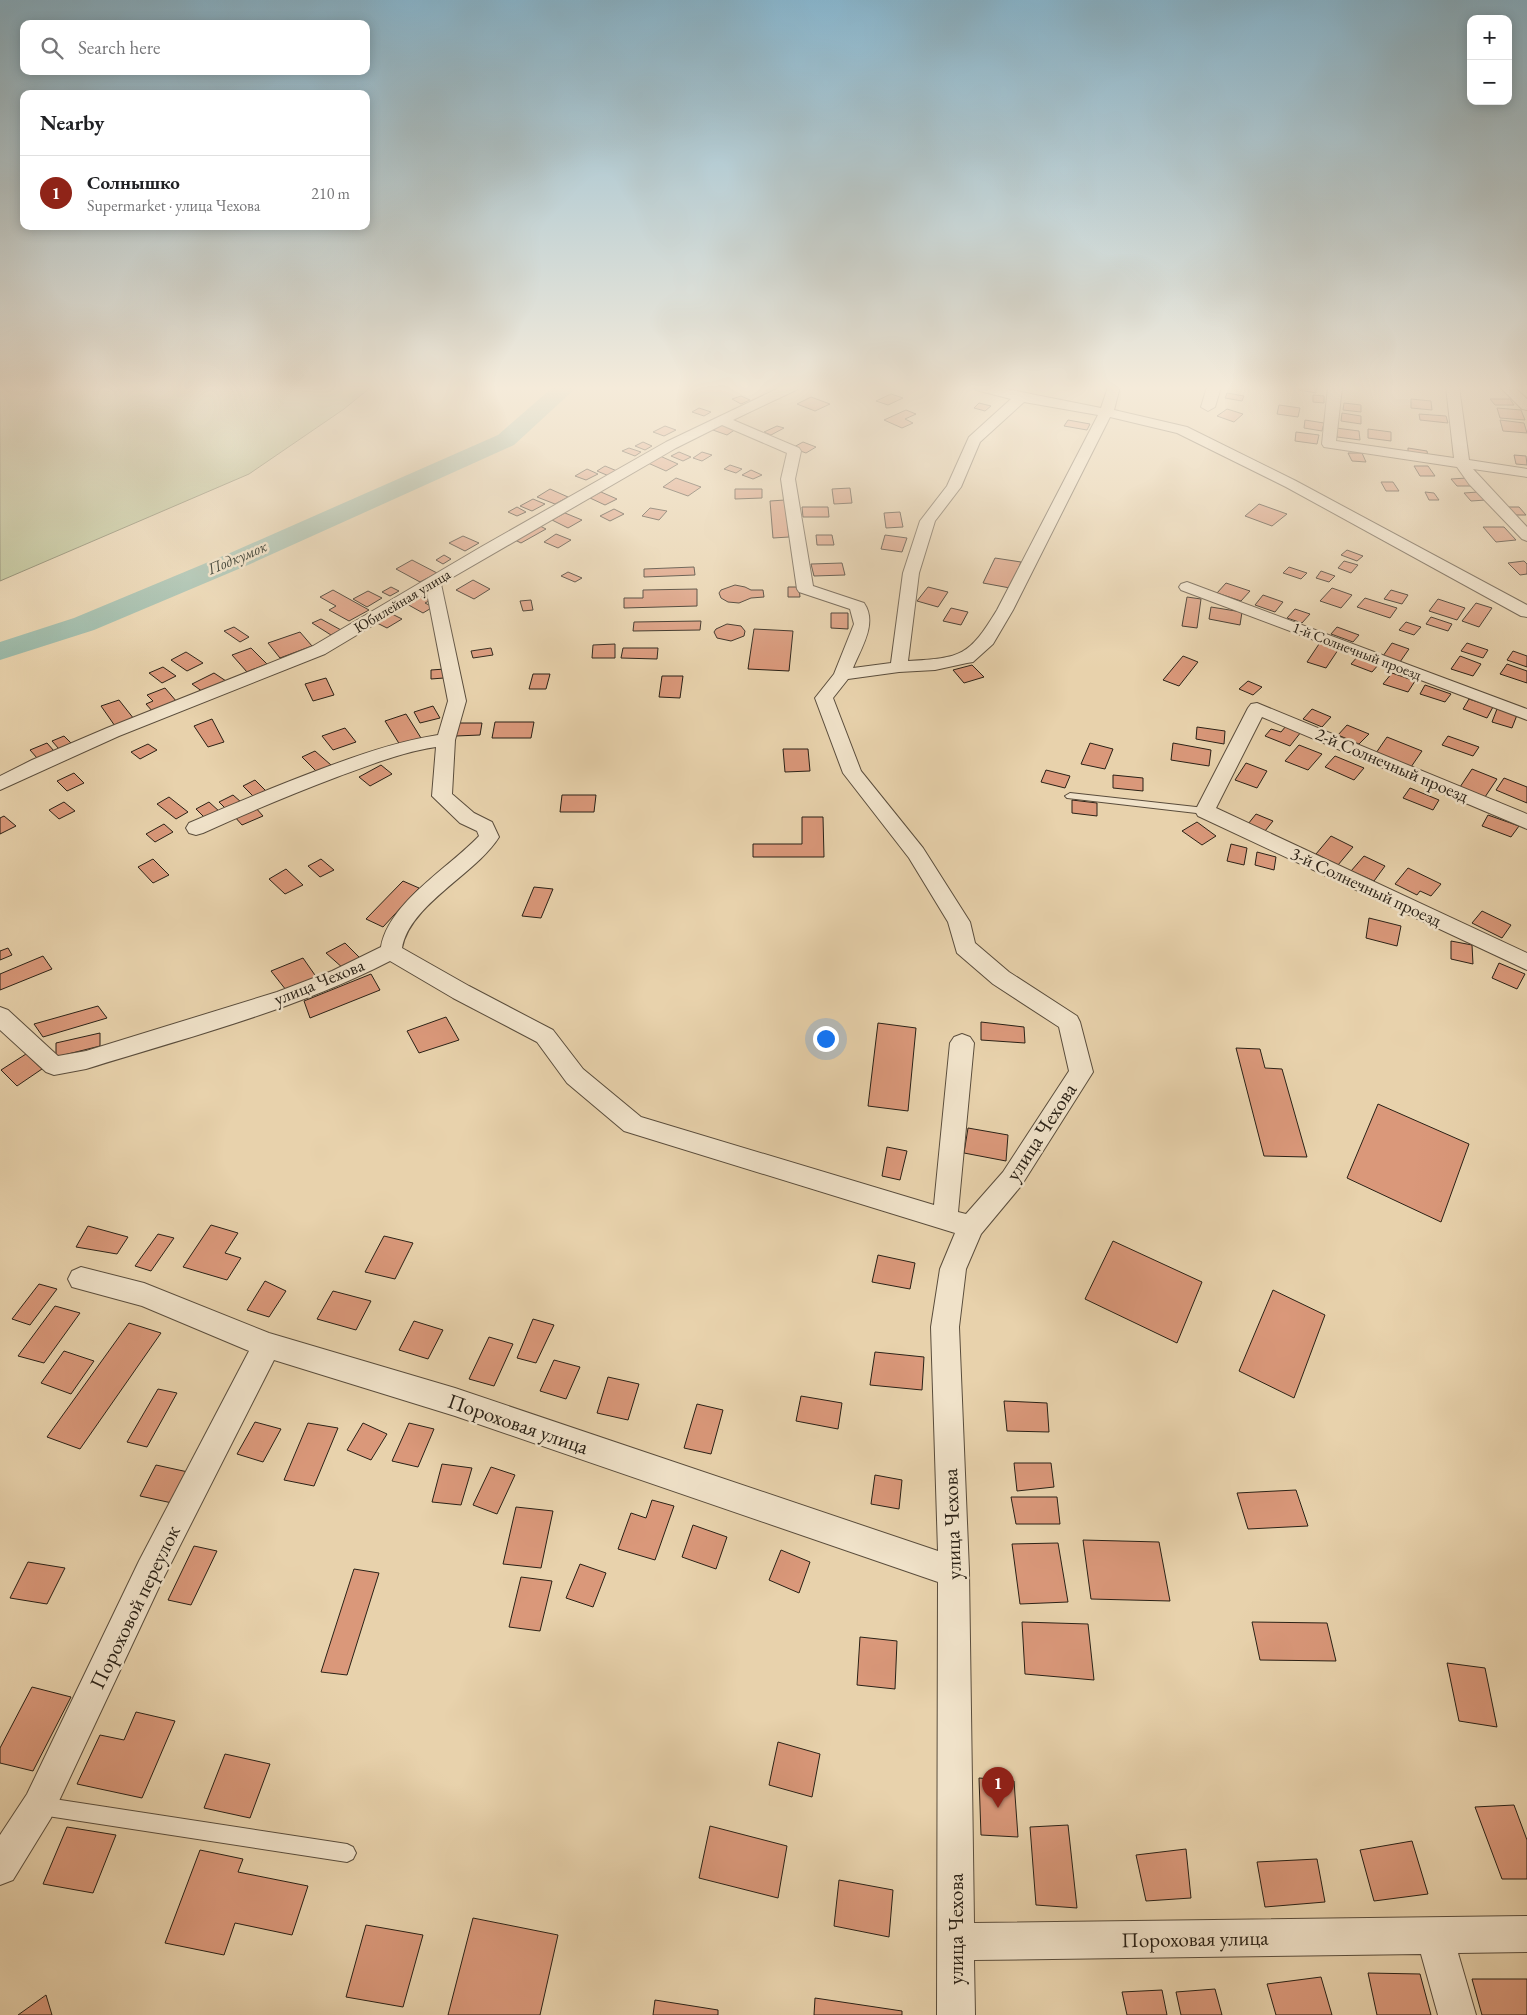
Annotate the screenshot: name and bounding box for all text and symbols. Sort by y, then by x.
map controls [1467,15,1512,105]
button: + [1467,15,1512,60]
search box [20,20,370,75]
icon: search [38,34,66,62]
text: Search here [78,35,160,60]
button: − [1467,60,1512,105]
text: Nearby [40,109,104,136]
text: Солнышко [87,170,180,195]
text: 1 [52,183,60,204]
text: 210 m [311,183,350,204]
text: Supermarket · улица Чехова [87,195,260,216]
water label: Подкумок [203,535,271,580]
street label: Юбилейная улица [350,564,454,637]
street label: 1-й Солнечный проезд [1290,617,1424,684]
street label: 2-й Солнечный проезд [1312,722,1472,807]
street label: 3-й Солнечный проезд [1287,842,1445,932]
street label: улица Чехова [270,953,368,1010]
your location [813,1026,839,1052]
street label: улица Чехова [999,1077,1083,1186]
street label: Пороховая улица [444,1387,593,1460]
street label: улица Чехова [936,1467,967,1580]
street label: Пороховой переулок [83,1520,186,1693]
pin: 1 [982,1767,1014,1808]
street label: улица Чехова [942,1873,969,1985]
street label: Пороховая улица [1121,1924,1269,1953]

